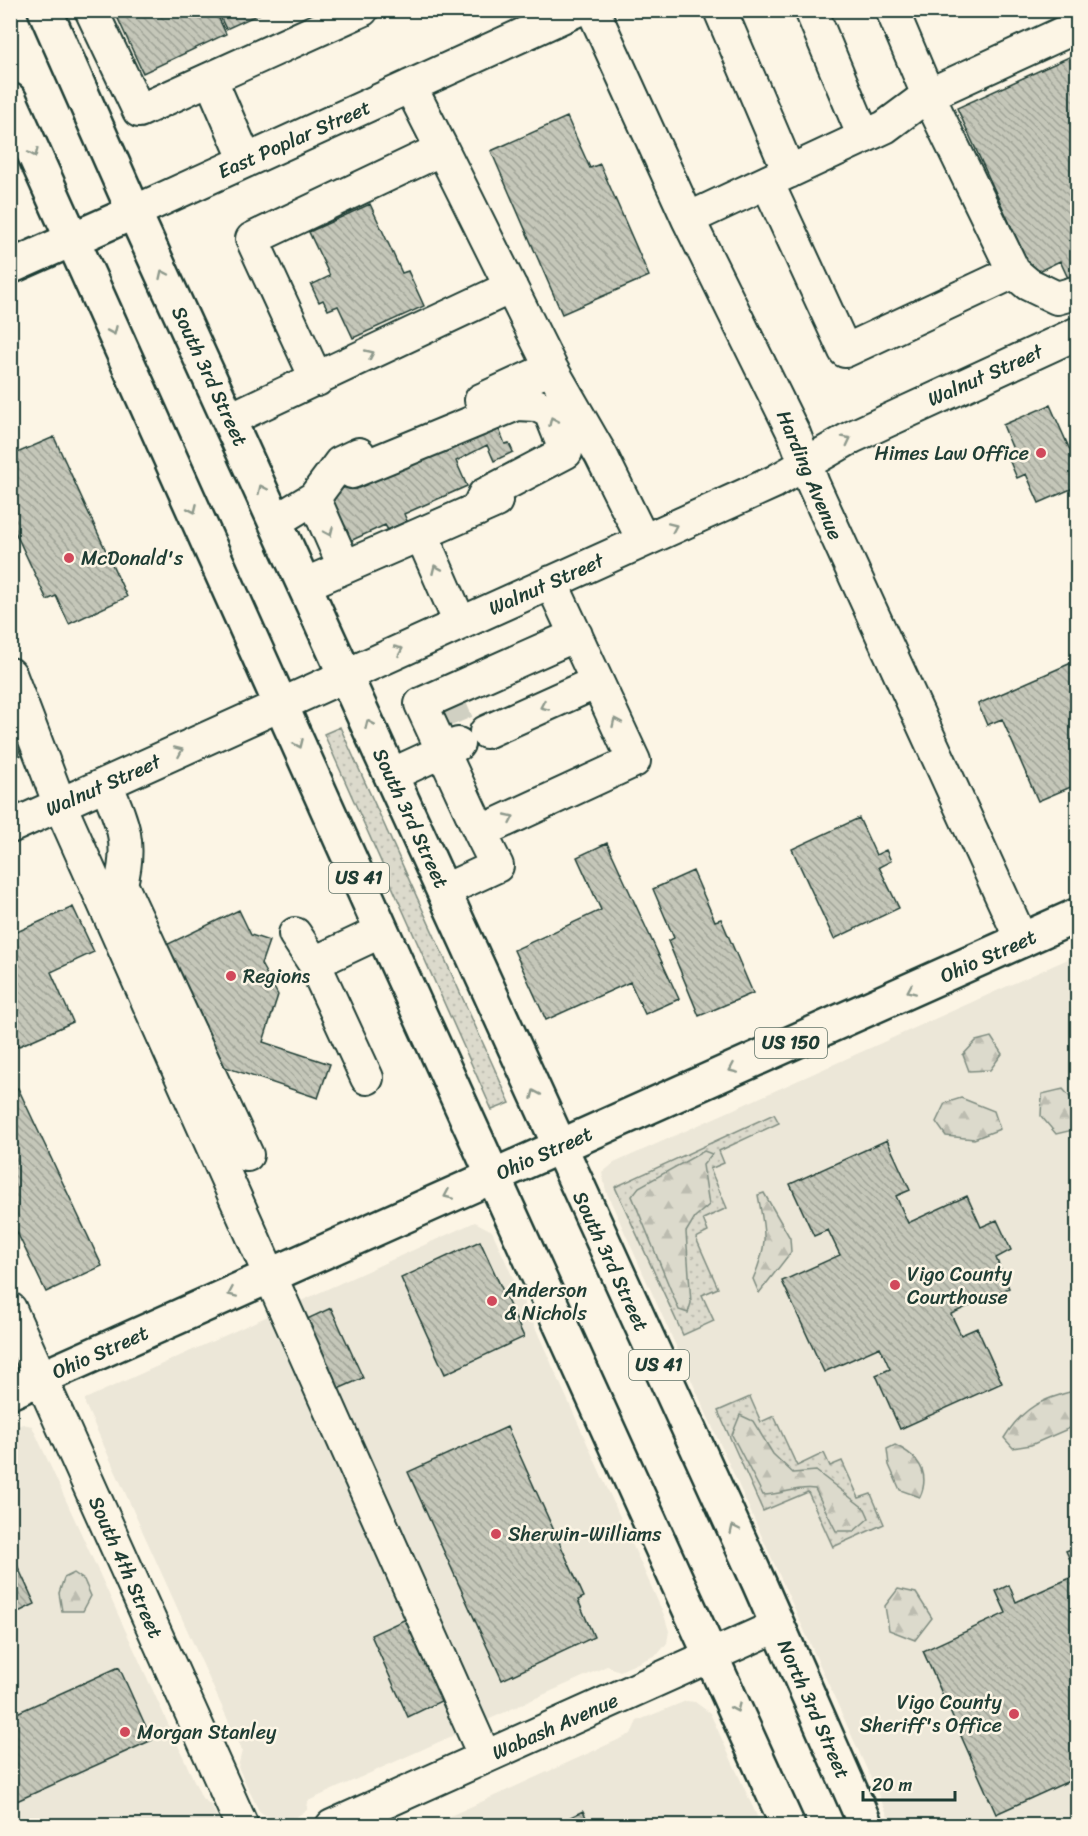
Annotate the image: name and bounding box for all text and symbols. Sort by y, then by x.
street label: East Poplar Street [212,90,377,189]
one-way arrow [27,147,39,158]
one-way arrow [158,270,170,281]
street label: South 3rd Street [162,300,258,453]
one-way arrow [106,325,118,336]
street label: Walnut Street [922,334,1050,417]
one-way arrow [363,350,374,362]
street label: Harding Avenue [766,405,853,546]
one-way arrow [549,417,561,428]
one-way arrow [841,436,852,447]
place label: Himes Law Office [875,436,1029,471]
marker: Himes Law Office [1034,446,1048,460]
one-way arrow [257,485,269,496]
one-way arrow [185,503,197,514]
one-way arrow [666,522,677,534]
one-way arrow [322,526,334,537]
place label: McDonald's [81,541,184,576]
street label: Walnut Street [483,543,611,626]
marker: McDonald's [62,551,76,565]
one-way arrow [432,565,444,576]
one-way arrow [393,645,404,657]
one-way arrow [539,699,550,711]
one-way arrow [611,717,623,728]
one-way arrow [364,720,376,731]
one-way arrow [292,738,304,749]
street label: South 3rd Street [363,742,459,895]
street label: Walnut Street [40,744,168,827]
one-way arrow [172,746,183,758]
one-way arrow [504,813,515,825]
road number: US 41 [329,863,389,893]
street label: Ohio Street [934,920,1042,993]
place label: Regions [243,959,311,994]
marker: Regions [224,969,238,983]
one-way arrow [907,983,918,995]
road number: US 150 [755,1028,827,1058]
one-way arrow [729,1062,740,1074]
one-way arrow [530,1089,542,1100]
street label: Ohio Street [490,1117,598,1190]
street label: South 3rd Street [563,1185,659,1338]
one-way arrow [443,1188,454,1200]
place label: Vigo County Courthouse [907,1257,1013,1315]
place label: Anderson & Nichols [503,1273,588,1331]
marker: Vigo County Courthouse [888,1278,902,1292]
one-way arrow [227,1286,238,1298]
marker: Anderson & Nichols [485,1294,499,1308]
street label: Ohio Street [46,1316,154,1389]
road number: US 41 [629,1350,689,1380]
street label: South 4th Street [78,1490,173,1644]
place label: Sherwin-Williams [508,1517,662,1552]
one-way arrow [730,1525,742,1536]
marker: Sherwin-Williams [489,1527,503,1541]
street label: North 3rd Street [767,1634,860,1785]
street label: Wabash Avenue [486,1683,624,1770]
place label: Vigo County Sheriff's Office [860,1685,1003,1743]
one-way arrow [728,1702,740,1713]
marker: Vigo County Sheriff's Office [1007,1707,1021,1721]
place label: Morgan Stanley [137,1715,277,1750]
marker: Morgan Stanley [118,1725,132,1739]
scale bar [863,1764,954,1802]
text: 20 m [872,1769,912,1801]

